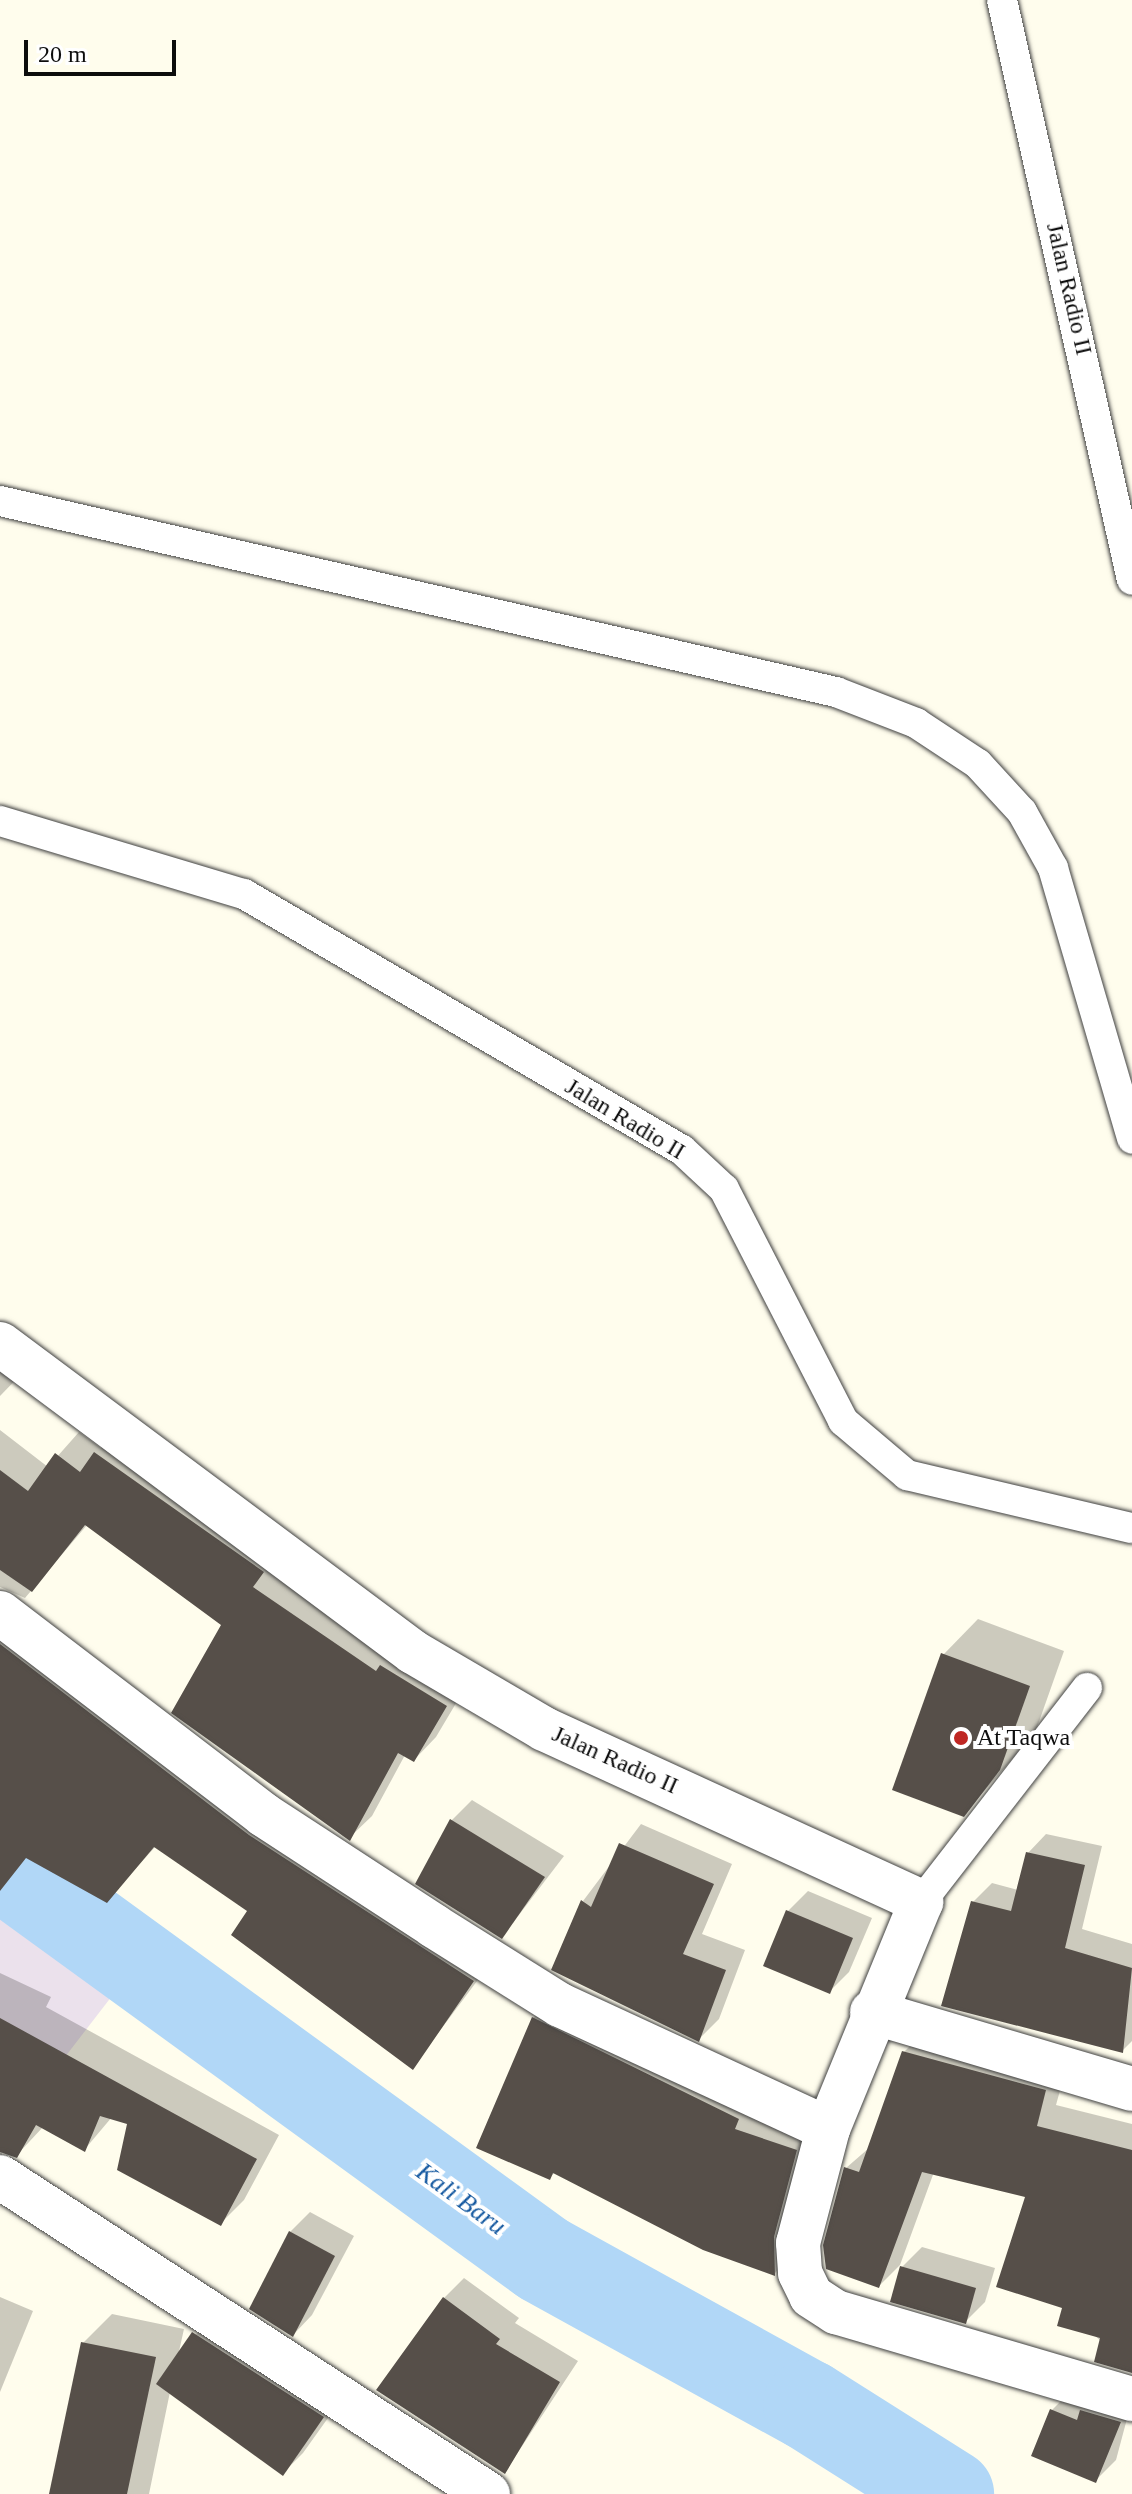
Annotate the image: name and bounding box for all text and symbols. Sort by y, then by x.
scale bar [28,24,180,74]
text: 20 m [38,41,87,67]
street label: Jalan Radio II [1040,220,1098,358]
street label: Jalan Radio II [560,1072,690,1166]
street label: Jalan Radio II [548,1719,682,1801]
place label: At Taqwa [977,1724,1071,1752]
marker: At Taqwa [952,1729,970,1747]
water label: Kali Baru [410,2156,512,2242]

